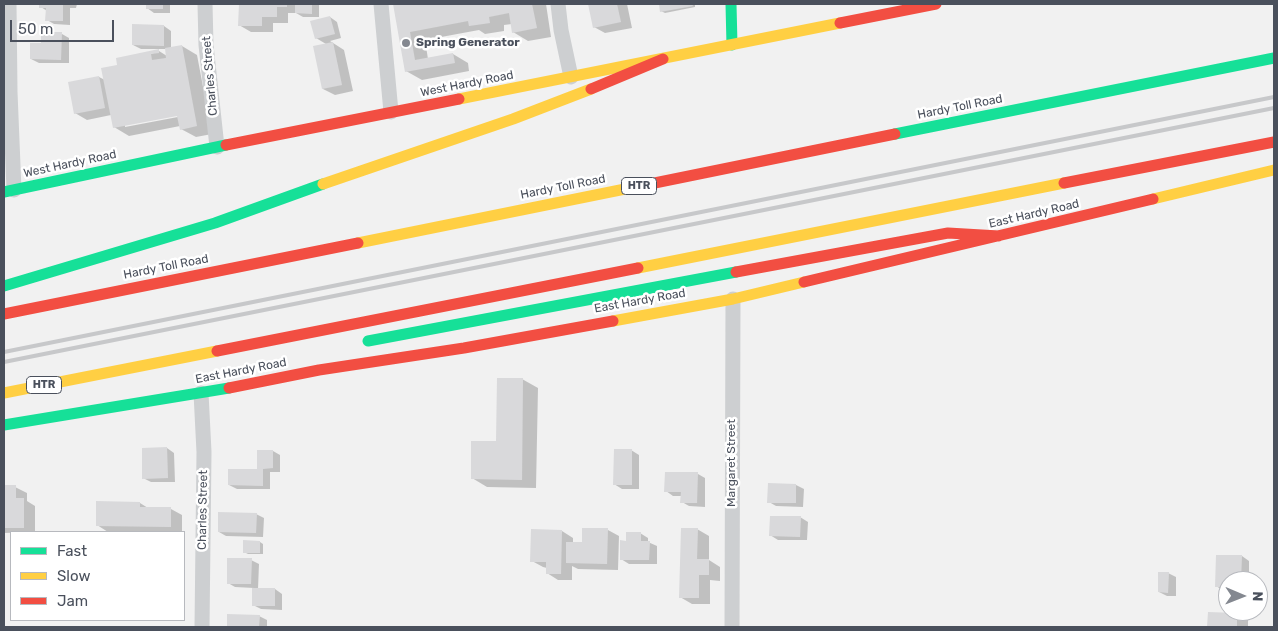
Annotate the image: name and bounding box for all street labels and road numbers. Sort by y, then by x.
street label: Charles Street [199,36,221,116]
street label: West Hardy Road [419,68,515,100]
street label: Hardy Toll Road [916,92,1004,122]
street label: West Hardy Road [22,147,118,181]
street label: Hardy Toll Road [519,172,607,202]
road number: HTR [622,178,656,195]
street label: East Hardy Road [987,197,1081,231]
street label: Hardy Toll Road [122,252,210,282]
street label: East Hardy Road [593,286,687,316]
street label: East Hardy Road [194,355,288,387]
road number: HTR [27,376,62,394]
street label: Margaret Street [725,419,739,507]
street label: Charles Street [195,470,211,550]

